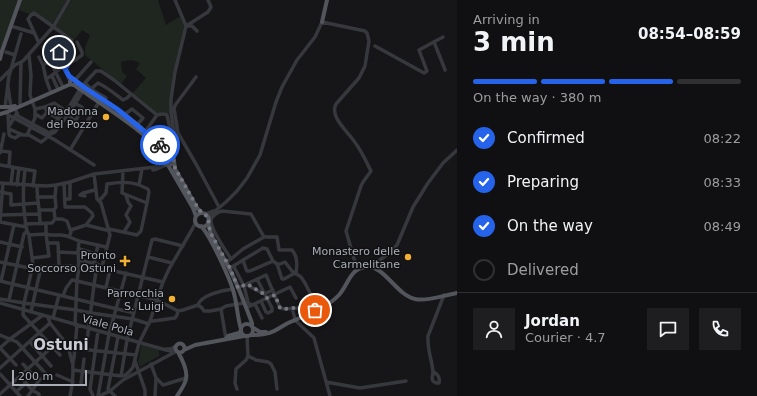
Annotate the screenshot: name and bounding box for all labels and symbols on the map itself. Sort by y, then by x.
pin [42,35,76,69]
place label: Madonna del Pozzo [46,105,98,131]
marker: Madonna del Pozzo [101,112,111,122]
courier [140,125,180,165]
place label: Monastero delle Carmelitane [312,245,400,271]
place label: Pronto Soccorso Ostuni [27,249,116,275]
marker: Monastero delle Carmelitane [403,252,413,262]
marker: Pronto Soccorso Ostuni [119,255,131,267]
place label: Parrocchia S. Luigi [107,287,164,313]
pin [298,293,332,327]
marker: Parrocchia S. Luigi [167,294,177,304]
street label: Viale Pola [81,312,135,339]
district label: Ostuni [33,336,89,354]
scale bar [12,368,87,387]

